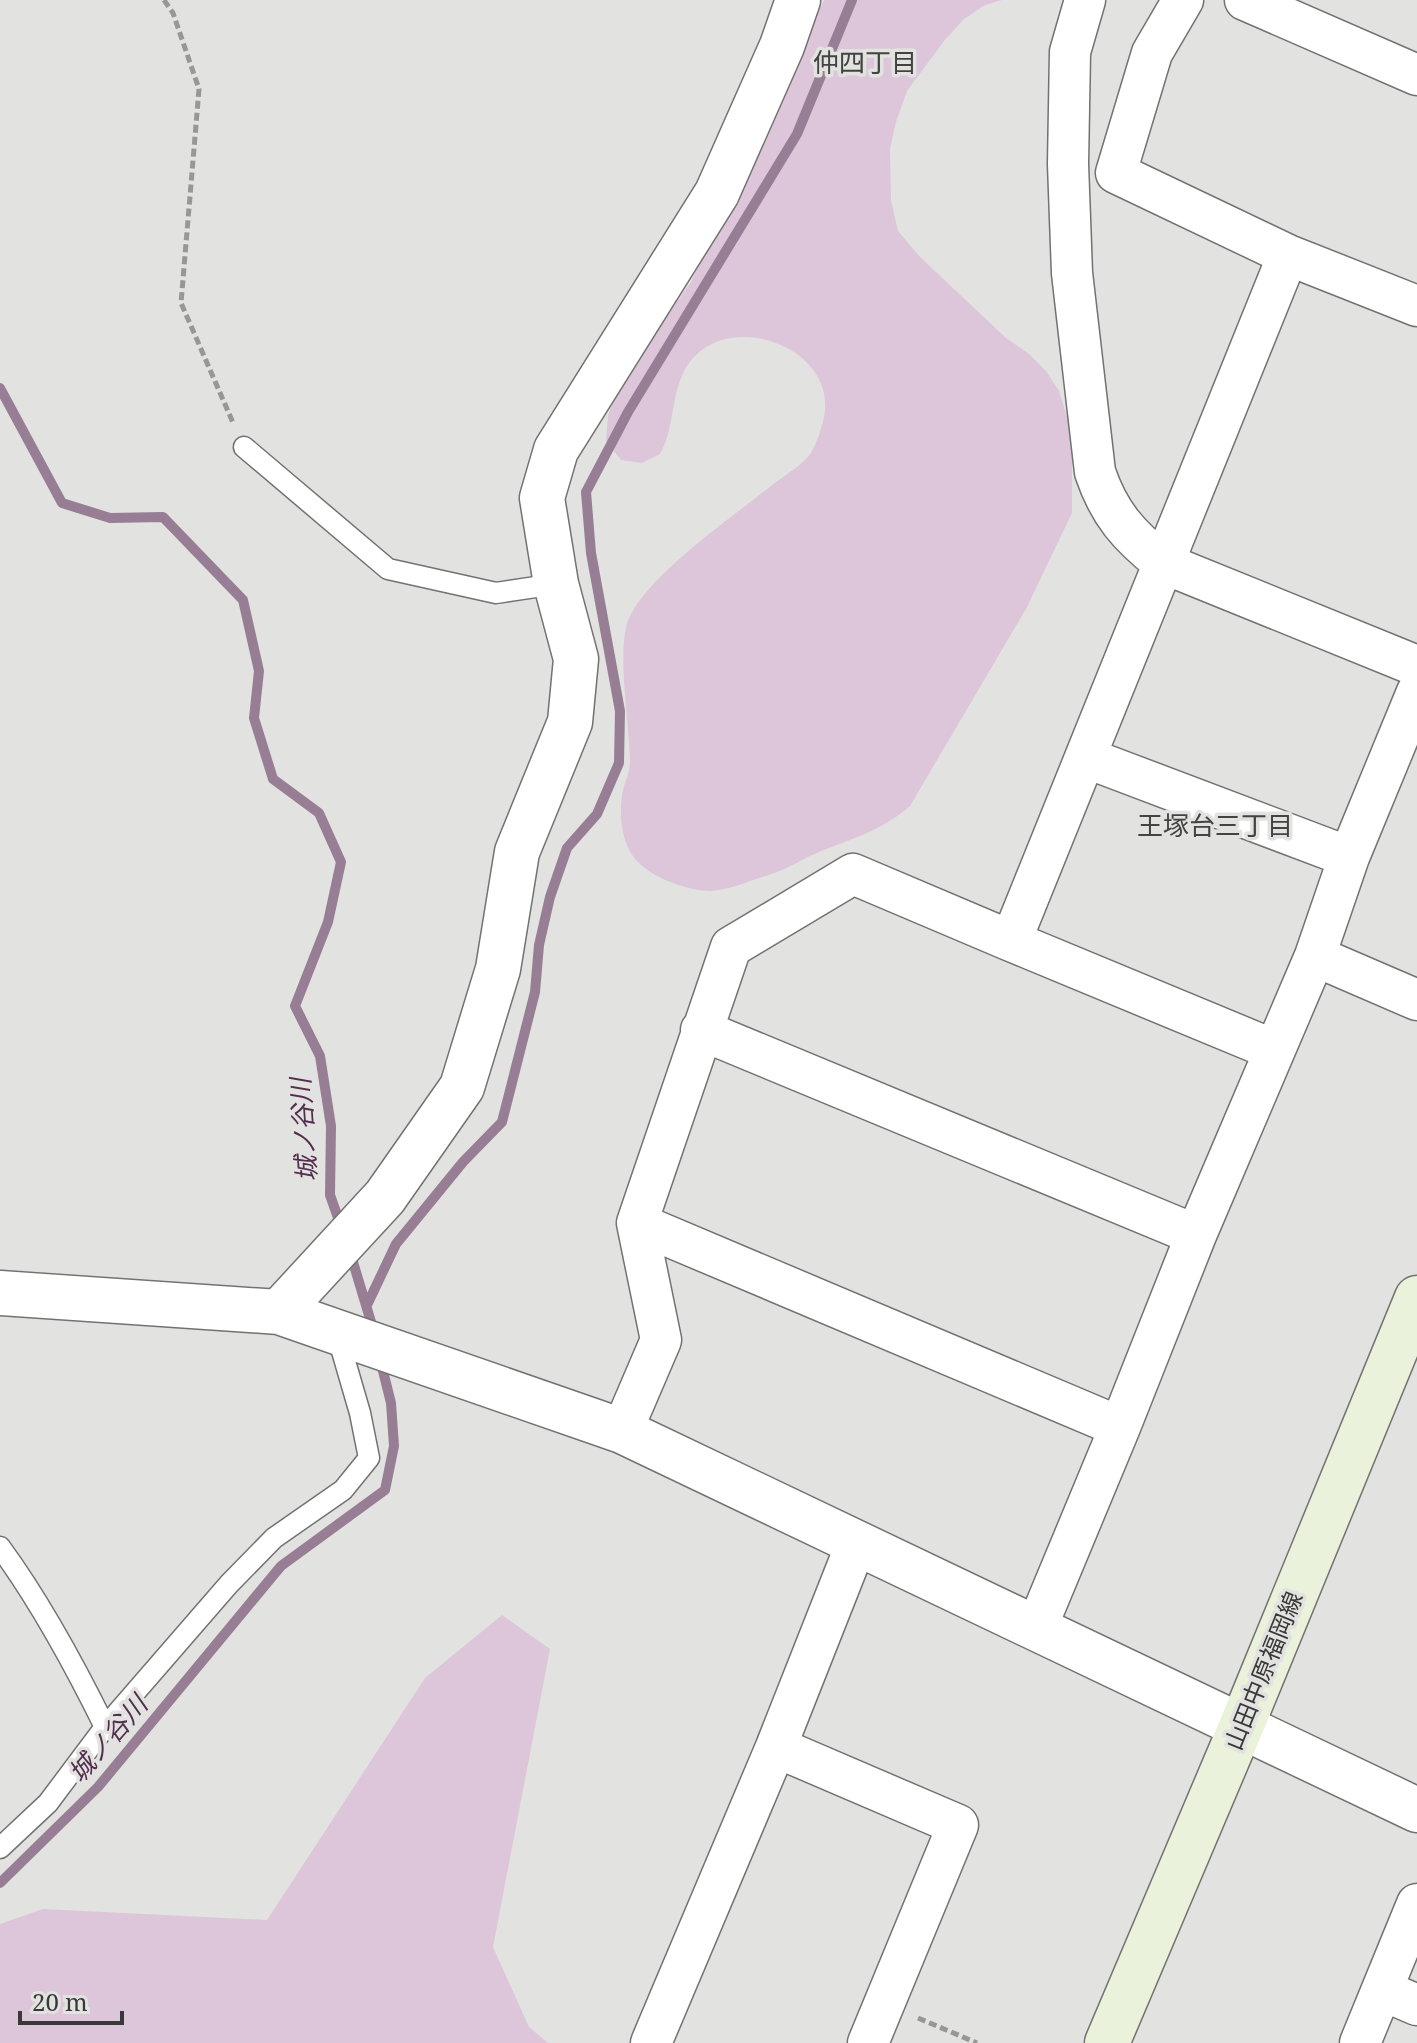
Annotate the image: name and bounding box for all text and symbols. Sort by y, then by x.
district label: 仲四丁目 [813,44,917,80]
district label: 王塚台三丁目 [1137,807,1293,843]
water label: 城ノ谷川 [281,1074,325,1183]
street label: 山田中原福岡線 [1216,1586,1309,1755]
water label: 城ノ谷川 [60,1685,157,1789]
scale bar [20,1975,122,2025]
text: 20 m [32,1985,88,2018]

